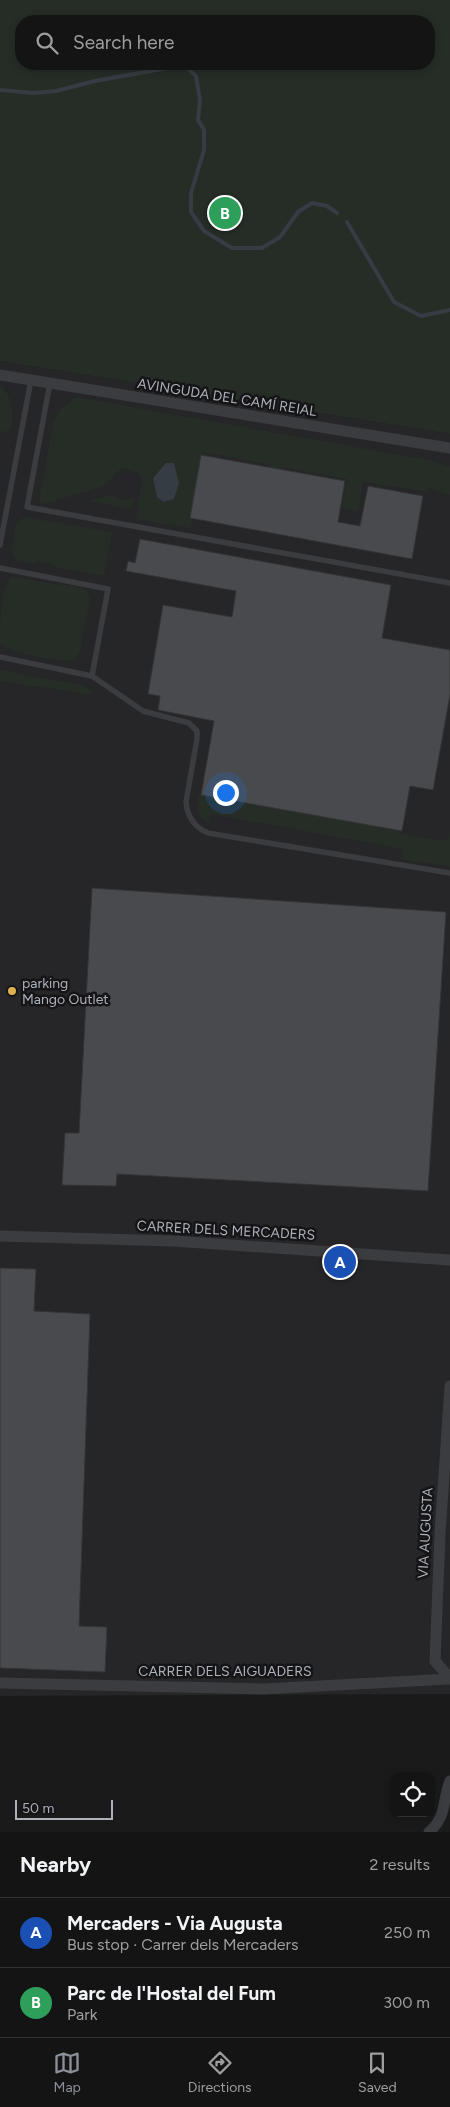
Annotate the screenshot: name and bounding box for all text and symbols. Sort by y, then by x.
search box [15,15,435,70]
icon: search [33,29,61,57]
text: Search here [73,31,175,54]
pin: B [209,194,241,232]
street label: AVINGUDA DEL CAMÍ REIAL [136,375,318,420]
your location [213,780,239,806]
place label: parking Mango Outlet [22,975,109,1008]
marker: parking Mango Outlet [6,985,18,997]
street label: CARRER DELS MERCADERS [136,1217,316,1244]
pin: A [324,1243,356,1281]
street label: VIA AUGUSTA [415,1487,436,1579]
street label: CARRER DELS AIGUADERS [138,1663,312,1680]
map controls [390,1772,435,1817]
button: locate [390,1772,435,1817]
scale bar [15,1797,112,1820]
text: 50 m [22,1800,54,1817]
text: Nearby [20,1852,91,1877]
text: 2 results [370,1855,430,1874]
text: Mercaders - Via Augusta [67,1912,283,1935]
text: A [30,1923,42,1942]
text: 250 m [384,1923,430,1942]
text: Bus stop · Carrer dels Mercaders [67,1935,298,1954]
text: Parc de l'Hostal del Fum [67,1982,276,2005]
text: B [31,1993,41,2012]
text: 300 m [383,1993,430,2012]
text: Park [67,2005,97,2024]
tab: Map [53,2049,81,2096]
tab: Directions [188,2049,252,2096]
tab: Saved [358,2049,397,2096]

